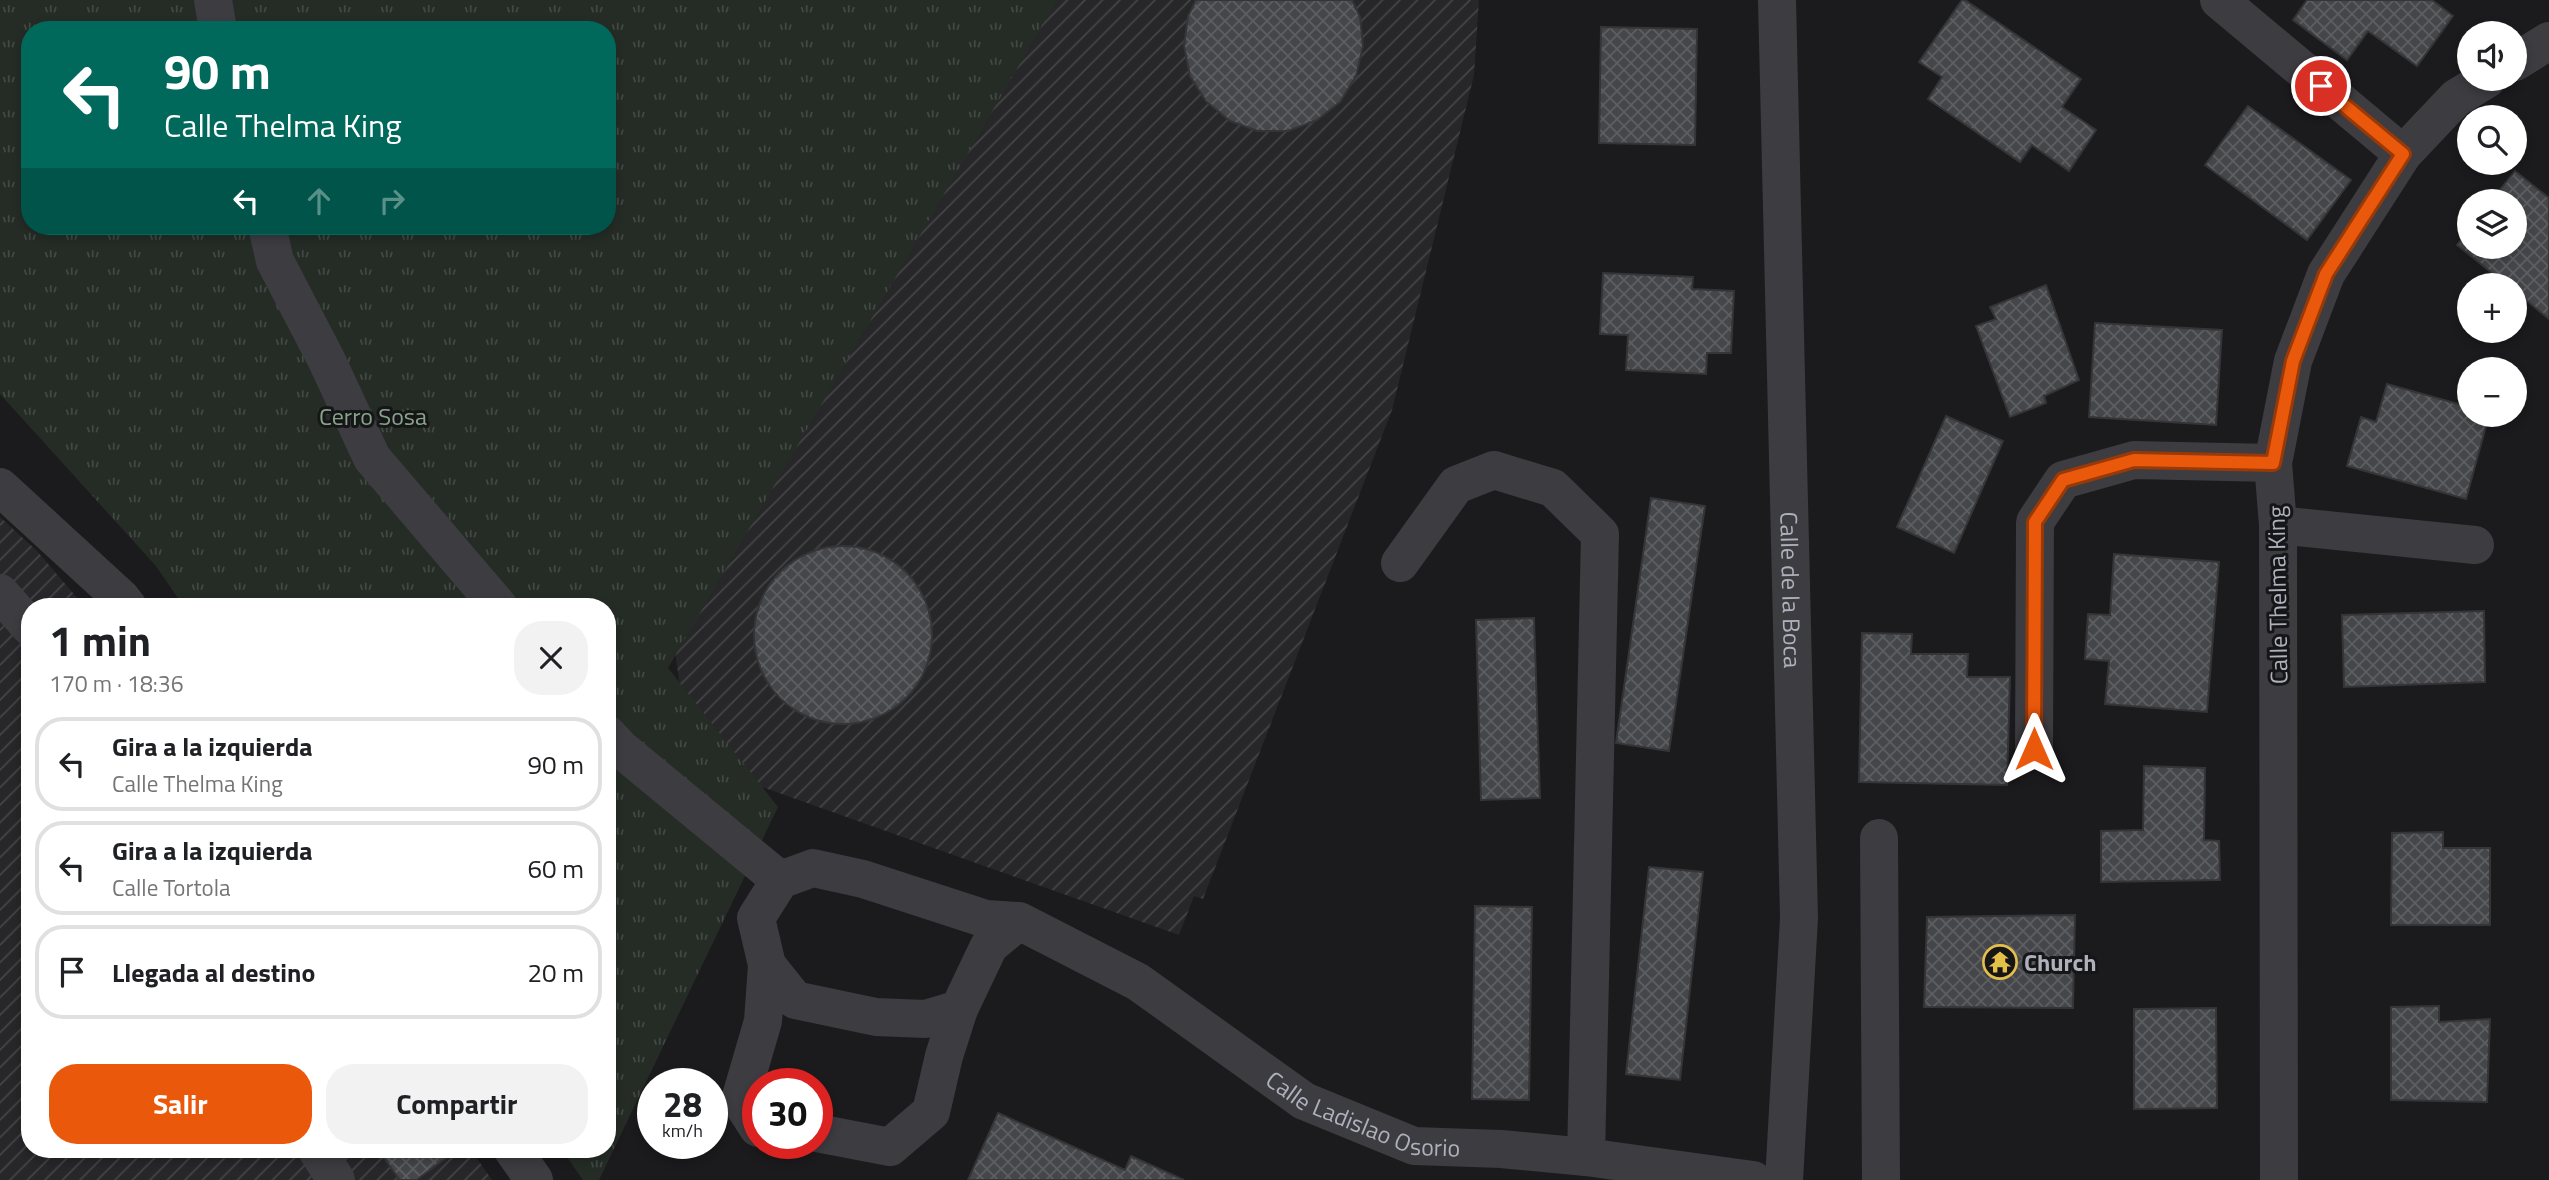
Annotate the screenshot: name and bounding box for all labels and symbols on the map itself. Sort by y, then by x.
pin [2291,56,2351,116]
park label: Cerro Sosa [319,398,427,434]
street label: Calle Thelma King [2257,506,2297,684]
street label: Calle de la Boca [1771,511,1811,669]
position arrow [1997,712,2071,786]
temple icon: Church [1981,943,2019,981]
place label: Church [2024,944,2096,980]
street label: Calle Ladislao Osorio [1259,1061,1461,1166]
speed limit sign: 30 [742,1068,833,1159]

